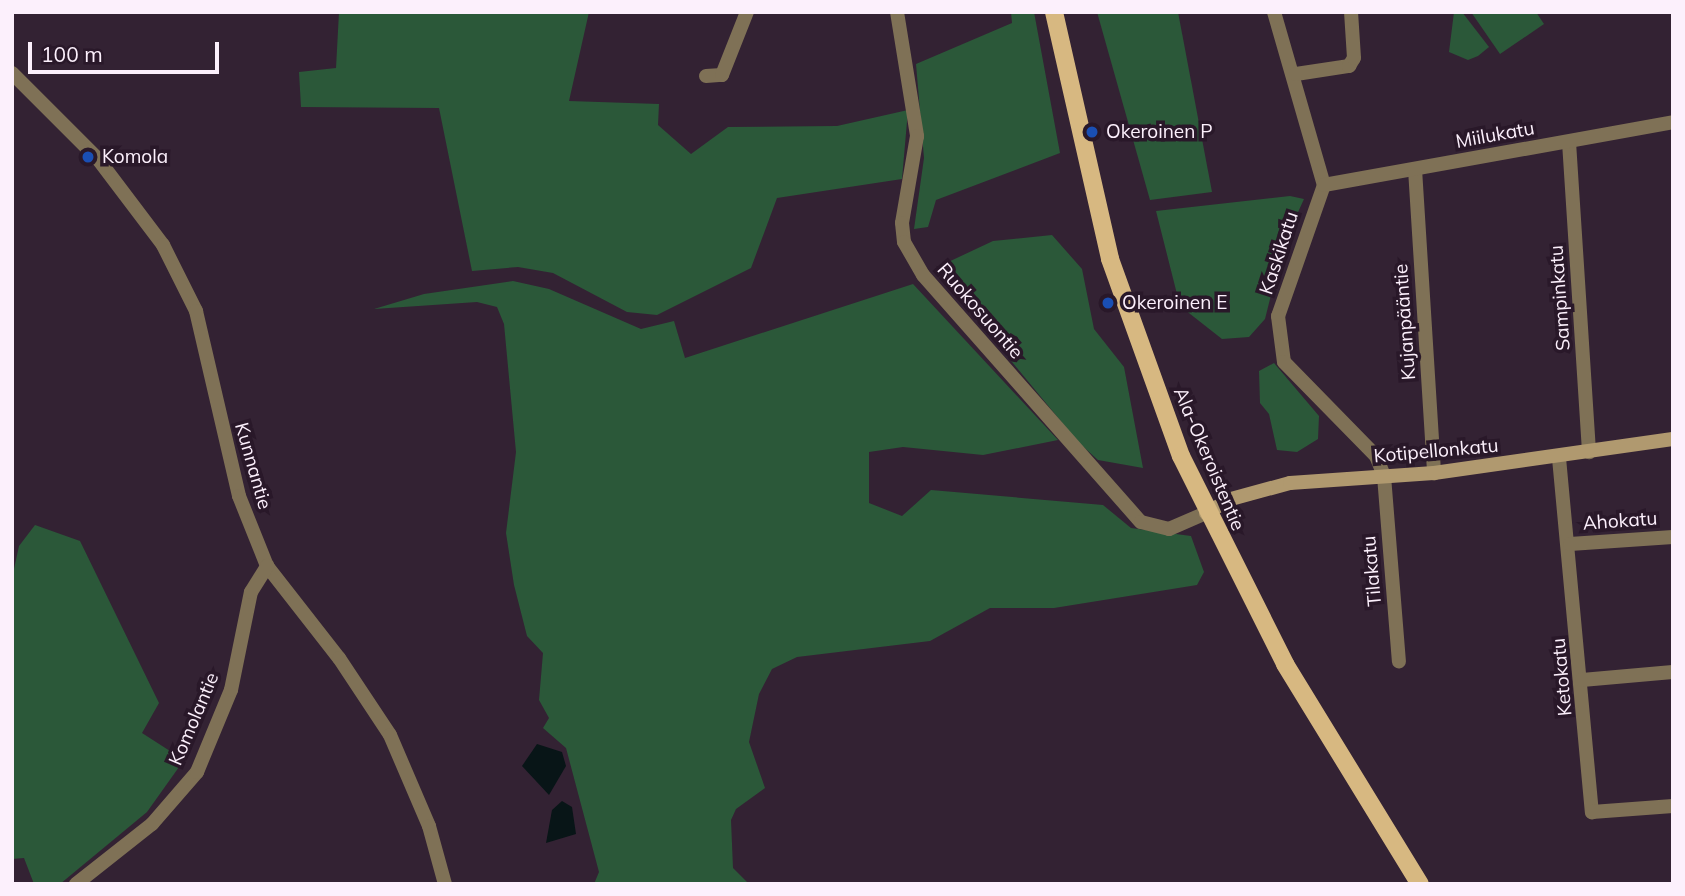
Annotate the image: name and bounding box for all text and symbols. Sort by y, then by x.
scale bar [32,28,222,72]
text: 100 m [41,41,103,67]
street label: Miilukatu [1454,117,1536,153]
place label: Okeroinen P [1106,121,1213,143]
marker: Okeroinen P [1084,124,1100,140]
place label: Komola [102,146,168,168]
marker: Komola [80,149,96,165]
street label: Kaskikatu [1255,209,1303,297]
street label: Sampinkatu [1545,244,1575,352]
street label: Ruokosuontie [932,259,1028,363]
street label: Kujanpääntie [1390,263,1420,381]
place label: Okeroinen E [1122,292,1227,314]
marker: Okeroinen E [1100,295,1116,311]
street label: Ala-Okeroistentie [1169,384,1249,534]
street label: Kunnantie [230,420,276,512]
street label: Kotipellonkatu [1373,434,1499,468]
street label: Ahokatu [1582,507,1658,535]
street label: Tilakatu [1358,535,1386,607]
street label: Ketokatu [1547,637,1577,717]
street label: Komolantie [164,669,224,769]

